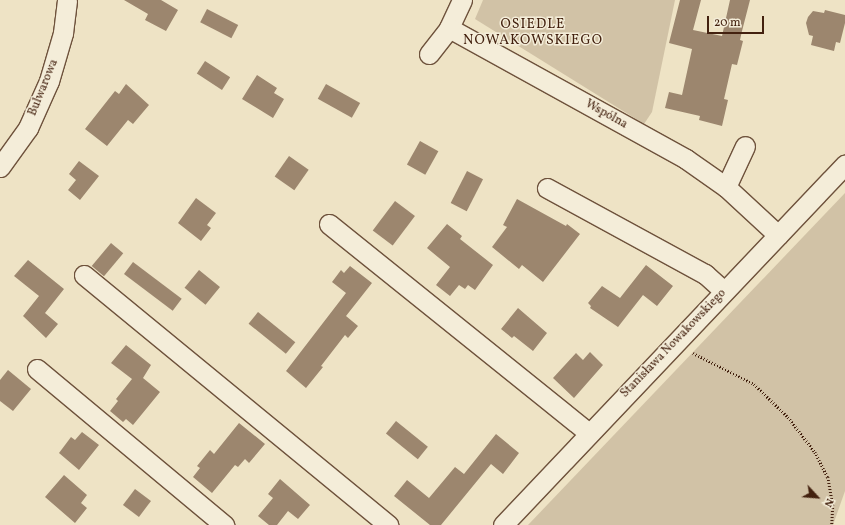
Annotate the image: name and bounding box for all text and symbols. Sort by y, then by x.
scale bar [709,8,766,34]
text: 20 m [714,15,741,31]
district label: OSIEDLE NOWAKOWSKIEGO [463,17,603,50]
street label: Bulwarowa [26,58,62,118]
street label: Wspólna [582,98,630,132]
street label: Stanisława Nowakowskiego [618,287,730,401]
north arrow [797,477,837,517]
text: N [820,496,837,509]

